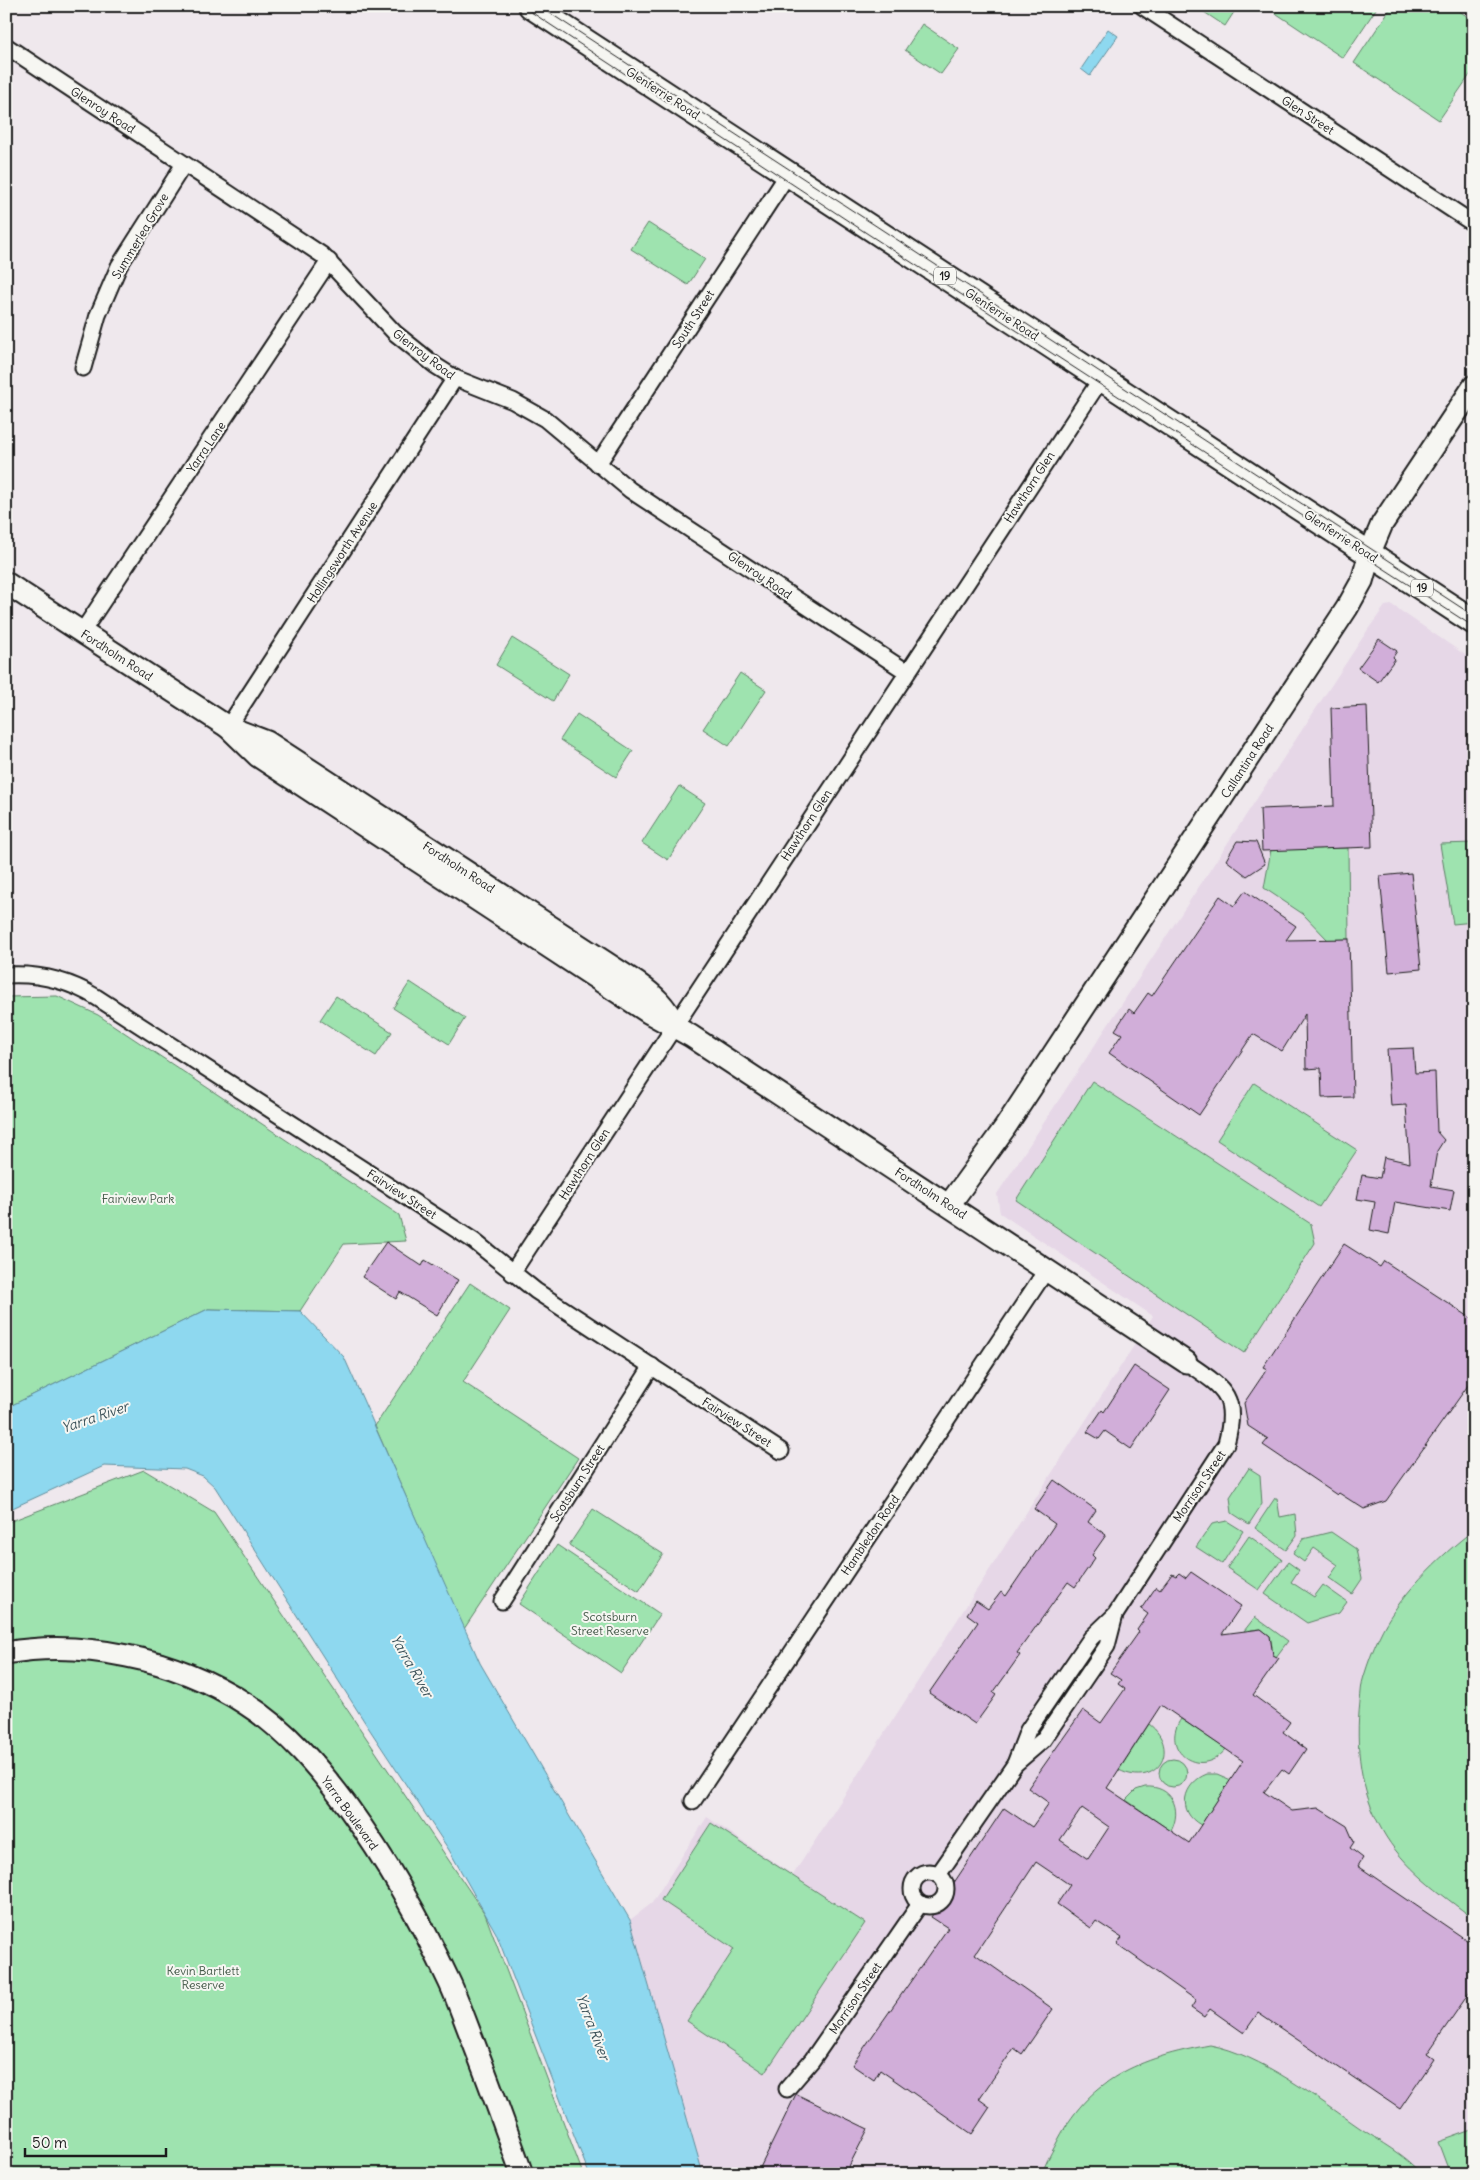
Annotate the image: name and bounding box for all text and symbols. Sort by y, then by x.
street label: Glenferrie Road [623,64,703,122]
street label: Glenroy Road [68,84,138,136]
street label: Glen Street [1279,92,1337,138]
street label: Summerlea Grove [108,190,172,282]
road number: 19 [934,268,956,284]
street label: Glenferrie Road [962,285,1042,343]
street label: South Street [669,287,717,351]
street label: Glenroy Road [390,326,458,382]
street label: Yarra Lane [183,418,229,476]
street label: Hawthorn Glen [1000,448,1058,526]
street label: Hollingsworth Avenue [304,499,380,605]
street label: Glenferrie Road [1301,507,1381,565]
street label: Glenroy Road [725,548,795,602]
road number: 19 [1411,580,1433,596]
street label: Fordholm Road [78,626,156,684]
street label: Callantina Road [1217,721,1277,801]
street label: Hawthorn Glen [777,786,835,864]
street label: Fordholm Road [420,838,498,896]
street label: Hawthorn Glen [555,1125,613,1203]
street label: Fordholm Road [892,1164,970,1222]
street label: Fairview Street [364,1166,440,1222]
park label: Fairview Park [102,1191,174,1206]
street label: Fairview Street [699,1394,775,1450]
water label: Yarra River [59,1396,133,1437]
street label: Scotsburn Street [546,1442,608,1524]
street label: Morrison Street [1170,1447,1228,1525]
street label: Hambledon Road [838,1492,902,1578]
park label: Scotsburn Street Reserve [571,1609,649,1638]
water label: Yarra River [387,1631,438,1703]
street label: Yarra Boulevard [318,1773,382,1853]
street label: Morrison Street [826,1959,884,2037]
park label: Kevin Bartlett Reserve [167,1963,239,1992]
water label: Yarra River [572,1991,615,2065]
scale bar [25,2125,166,2157]
text: 50 m [32,2133,67,2152]

